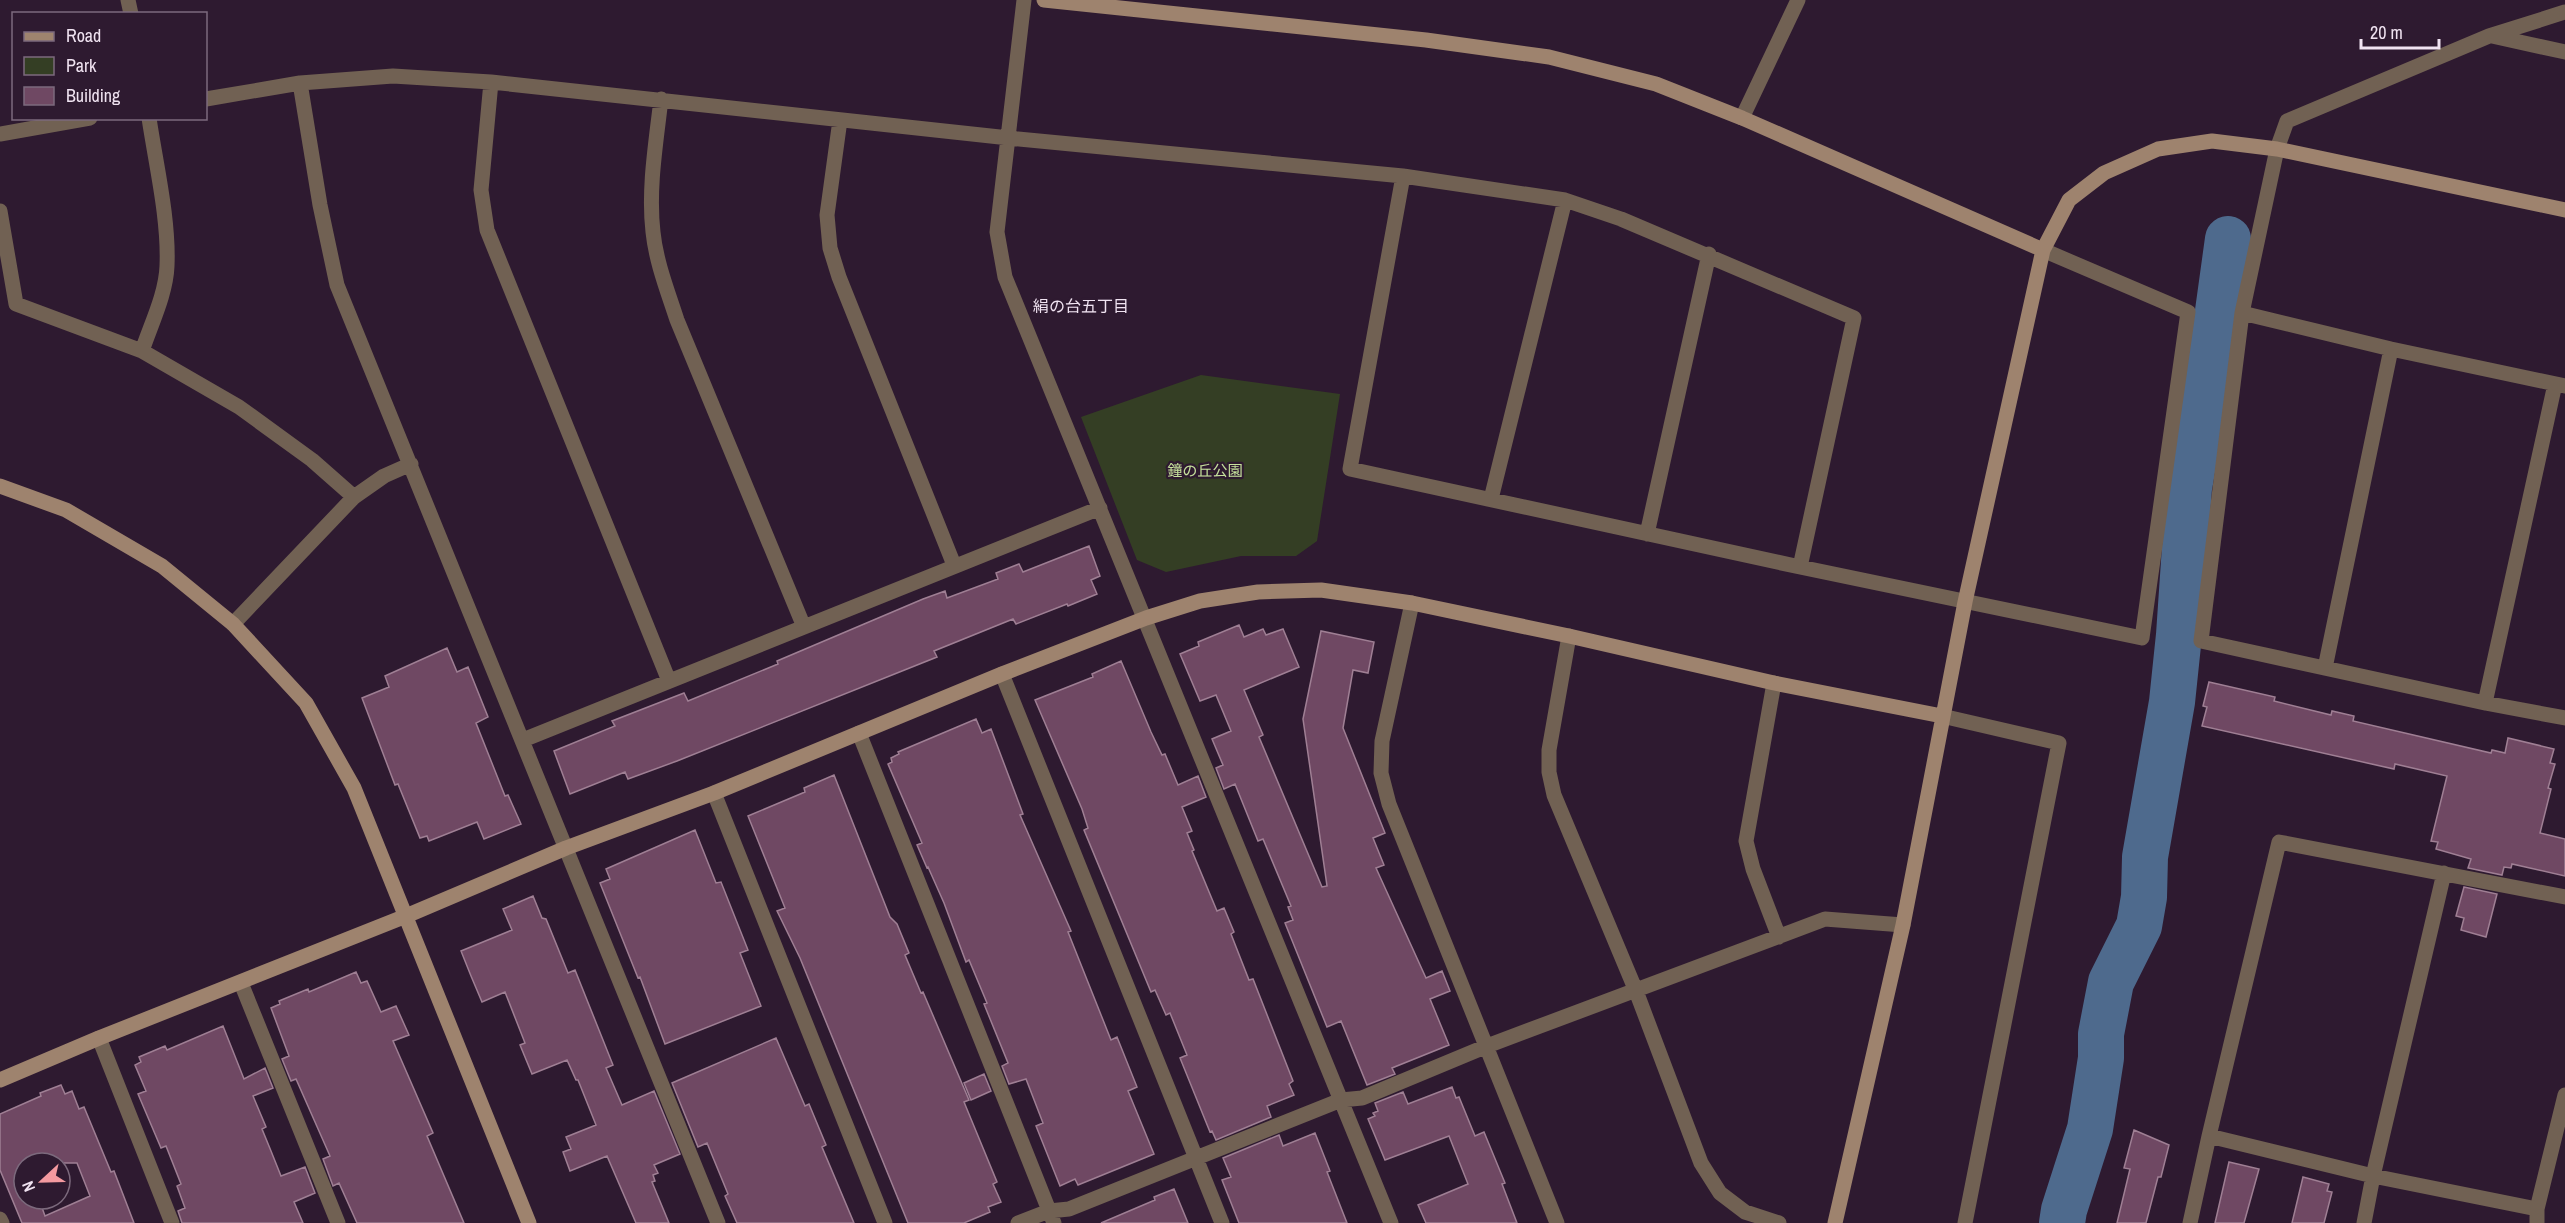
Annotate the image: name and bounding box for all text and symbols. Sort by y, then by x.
legend [12,12,207,120]
scale bar [2361,12,2439,50]
text: 20 m [2370,20,2403,45]
text: Road [66,23,101,48]
text: Park [66,53,97,78]
text: Building [66,83,121,108]
district label: 絹の台五丁目 [1033,295,1129,317]
park label: 鐘の丘公園 [1167,460,1243,481]
north arrow [12,1151,72,1211]
text: N [16,1178,40,1195]

